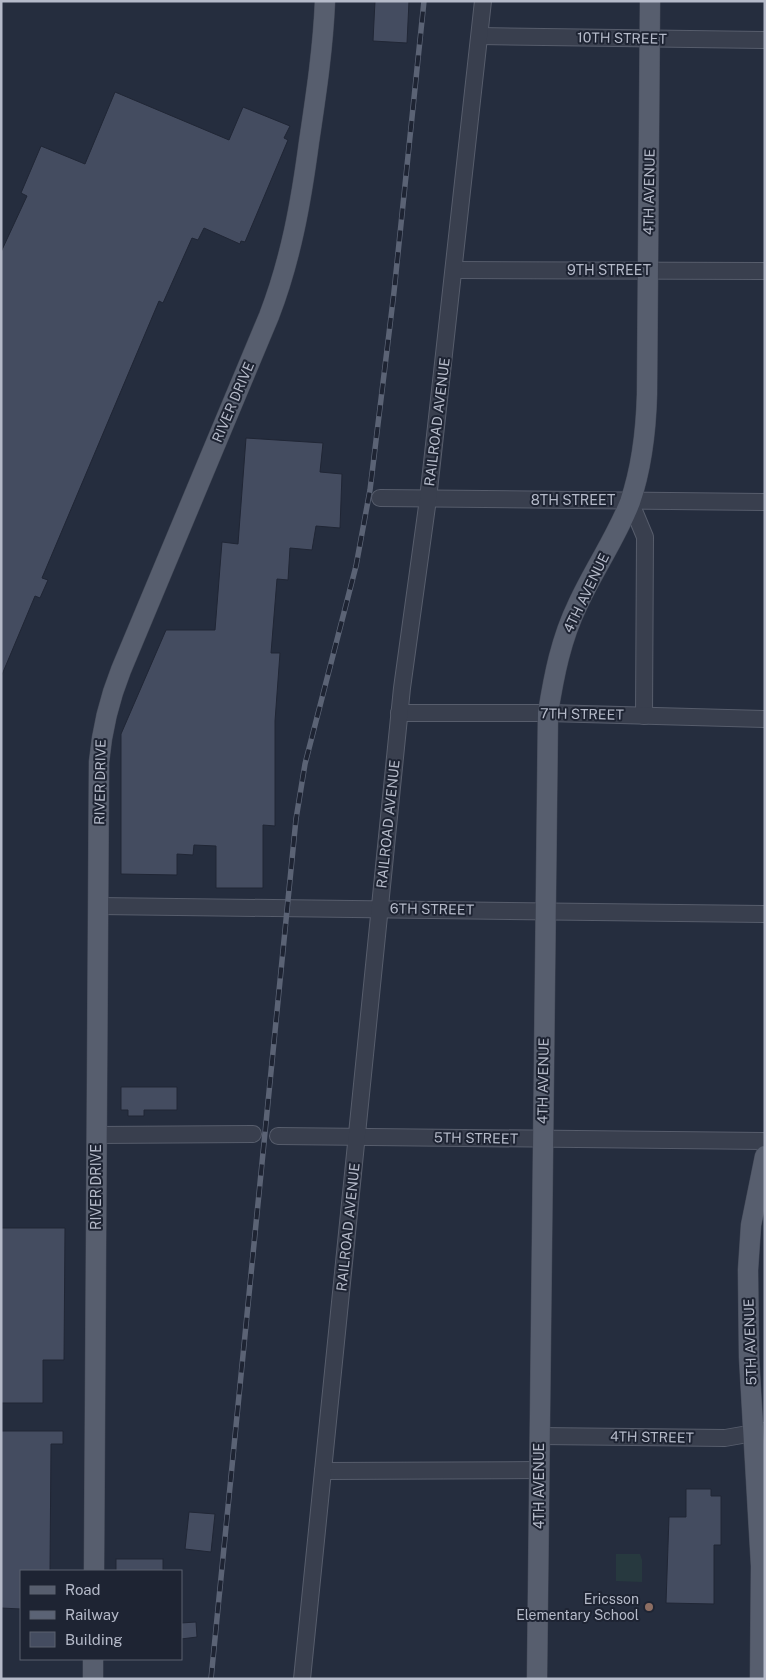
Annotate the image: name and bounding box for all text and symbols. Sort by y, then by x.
street label: 10TH STREET [577,29,667,47]
street label: 4TH AVENUE [640,149,658,235]
street label: 9TH STREET [567,262,651,278]
street label: RAILROAD AVENUE [421,357,453,487]
street label: RIVER DRIVE [209,359,257,445]
street label: 8TH STREET [531,492,615,508]
street label: 4TH AVENUE [560,551,612,635]
street label: 7TH STREET [540,705,624,723]
street label: RIVER DRIVE [91,739,109,825]
street label: RAILROAD AVENUE [373,759,403,889]
street label: 6TH STREET [390,900,474,918]
street label: 4TH AVENUE [534,1038,552,1124]
street label: 5TH STREET [434,1129,518,1147]
street label: RIVER DRIVE [88,1144,104,1230]
street label: RAILROAD AVENUE [333,1162,363,1292]
street label: 5TH AVENUE [740,1298,760,1386]
street label: 4TH STREET [610,1428,694,1446]
street label: 4TH AVENUE [531,1443,547,1529]
legend [20,1570,182,1660]
text: Road [65,1581,101,1598]
place label: Ericsson Elementary School [516,1591,639,1623]
marker: Ericsson Elementary School [643,1601,655,1613]
text: Railway [65,1606,119,1623]
text: Building [65,1631,123,1648]

